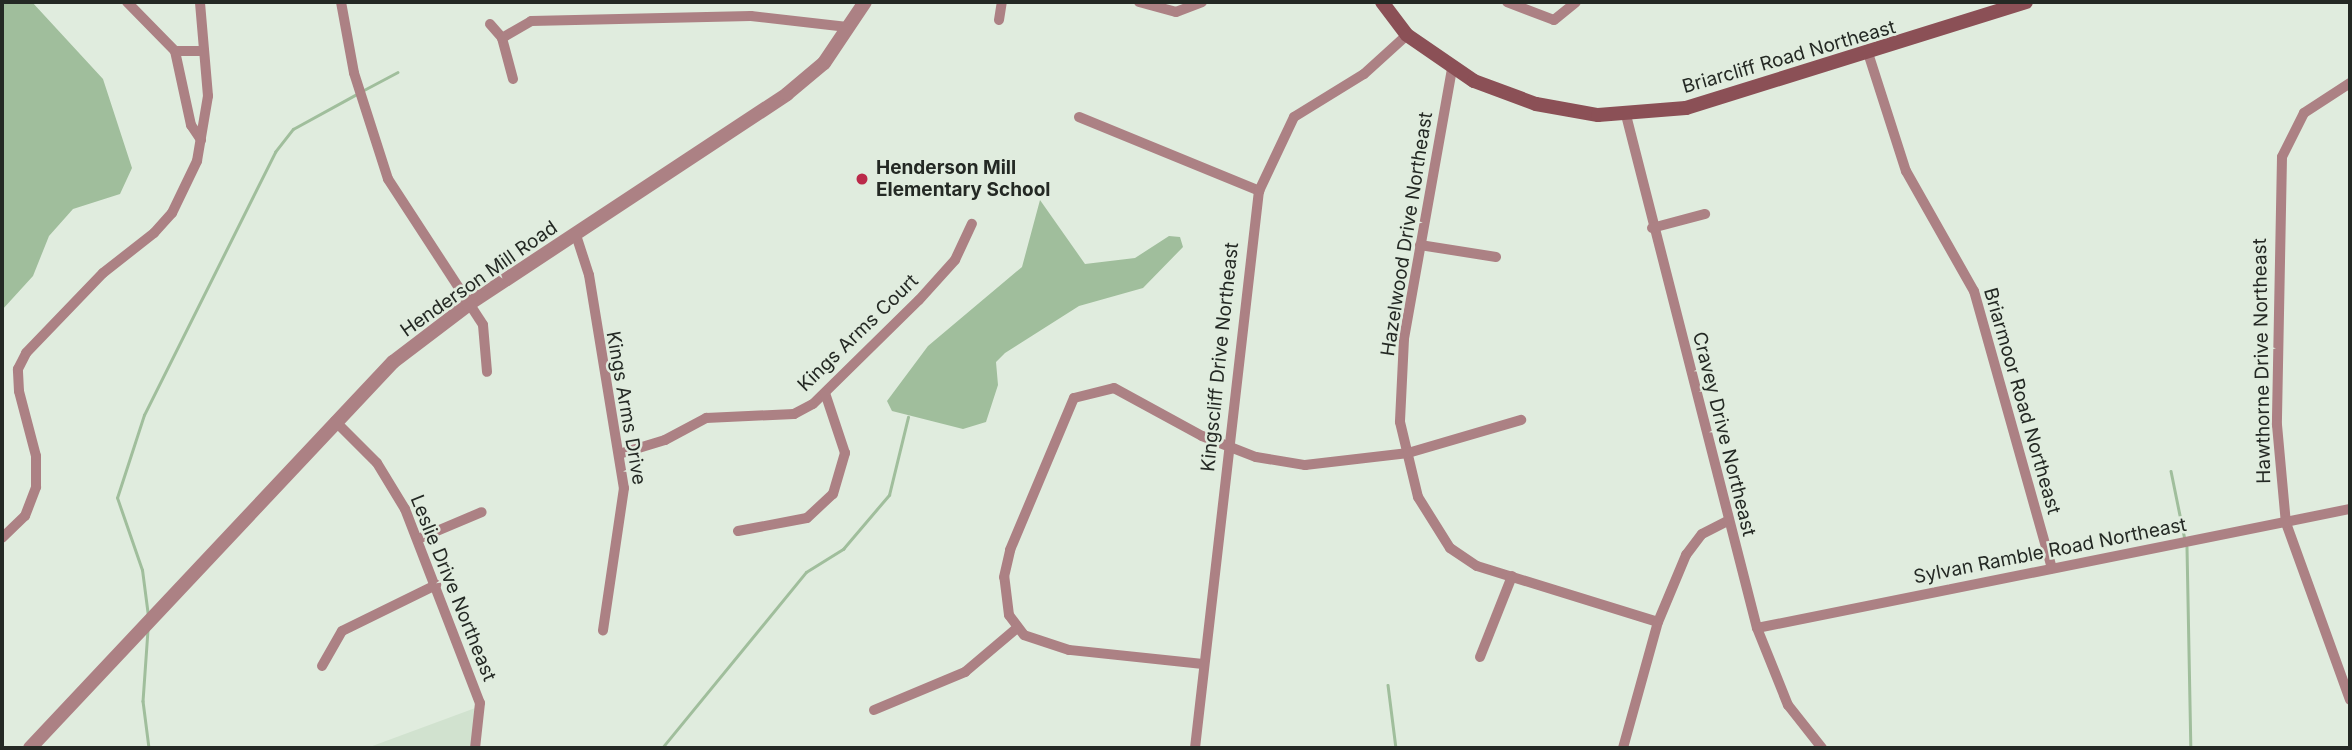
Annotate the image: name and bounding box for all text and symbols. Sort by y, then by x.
street label: Briarcliff Road Northeast [1680,16,1898,98]
street label: Hazelwood Drive Northeast [1376,110,1438,358]
place label: Henderson Mill Elementary School [876,157,1050,201]
marker: Henderson Mill Elementary School [854,171,870,187]
street label: Henderson Mill Road [396,216,562,342]
street label: Hawthorne Drive Northeast [2248,238,2276,484]
street label: Kingscliff Drive Northeast [1197,241,1243,473]
street label: Kings Arms Court [793,270,923,396]
street label: Briarmoor Road Northeast [1979,285,2065,517]
street label: Kings Arms Drive [601,329,651,487]
street label: Cravey Drive Northeast [1688,329,1760,539]
street label: Leslie Drive Northeast [405,492,501,684]
street label: Sylvan Ramble Road Northeast [1912,513,2188,589]

